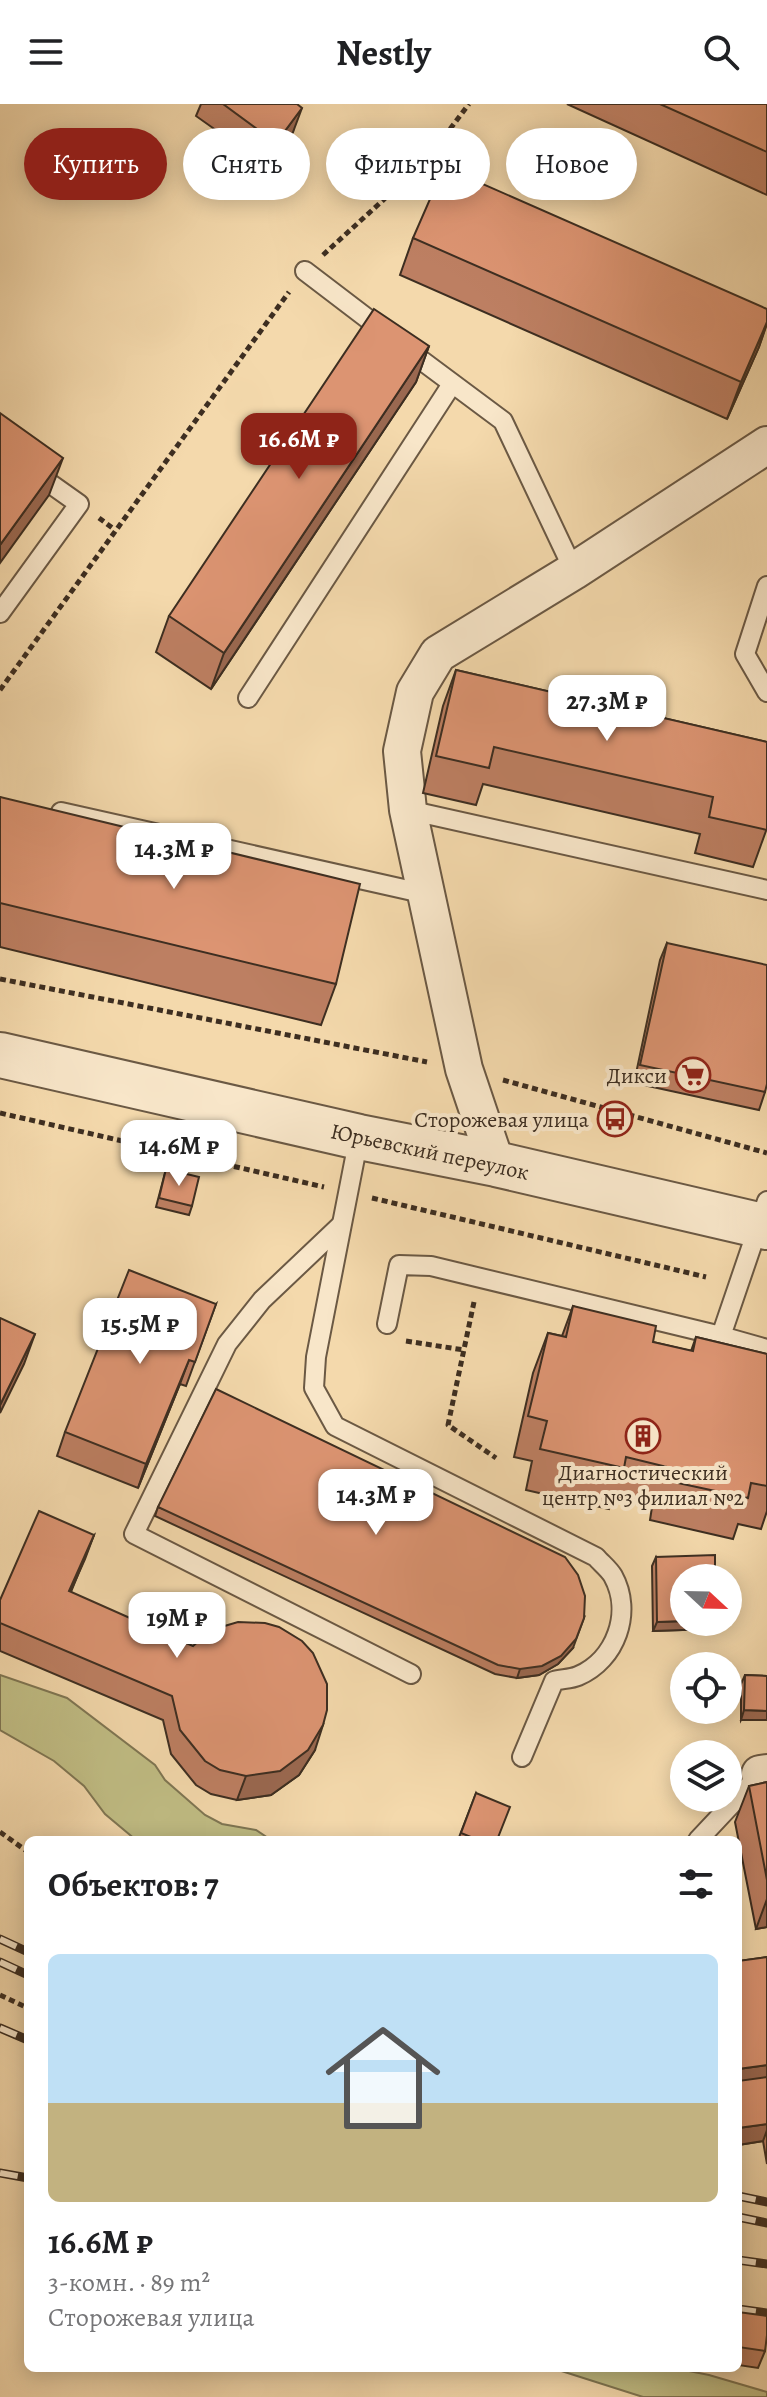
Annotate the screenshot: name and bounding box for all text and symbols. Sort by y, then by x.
text: Nestly [336,28,431,77]
icon: menu [24,30,68,74]
icon: search [699,30,743,74]
chip: Купить [24,128,167,200]
chip: Снять [183,128,310,200]
chip: Фильтры [326,128,490,200]
chip: Новое [506,128,637,200]
pin: 16.6M ₽ [225,413,373,481]
text: 16.6M ₽ [259,421,339,456]
pin: 27.3M ₽ [533,675,681,743]
text: 27.3M ₽ [566,683,648,718]
pin: 14.3M ₽ [100,823,248,891]
text: 14.3M ₽ [134,831,214,866]
supermarket icon: Дикси [674,1056,712,1094]
place label: Дикси [607,1061,667,1091]
bus stop icon: Сторожевая улица [596,1100,634,1138]
place label: Сторожевая улица [414,1105,590,1135]
street label: Юрьевский переулок [328,1116,532,1188]
pin: 14.6M ₽ [105,1120,253,1188]
text: 14.6M ₽ [139,1128,219,1163]
pin: 15.5M ₽ [66,1298,214,1366]
text: 15.5M ₽ [101,1306,179,1341]
building icon: Диагностический центр №3 филиал №2 [624,1417,662,1455]
place label: Диагностический центр №3 филиал №2 [542,1458,744,1513]
pin: 14.3M ₽ [302,1469,450,1537]
text: 14.3M ₽ [336,1477,416,1512]
north arrow [670,1564,742,1636]
map controls [670,1564,742,1812]
pin: 19M ₽ [121,1592,233,1660]
text: 19M ₽ [147,1600,207,1635]
button: locate [670,1652,742,1724]
button: layers [670,1740,742,1812]
text: Объектов: 7 [48,1861,219,1908]
icon: filters [674,1862,718,1906]
icon: home [311,2006,455,2150]
text: 16.6M ₽ [48,2218,153,2265]
text: 3-комн. · 89 m² [48,2265,210,2300]
text: Сторожевая улица [48,2300,255,2335]

